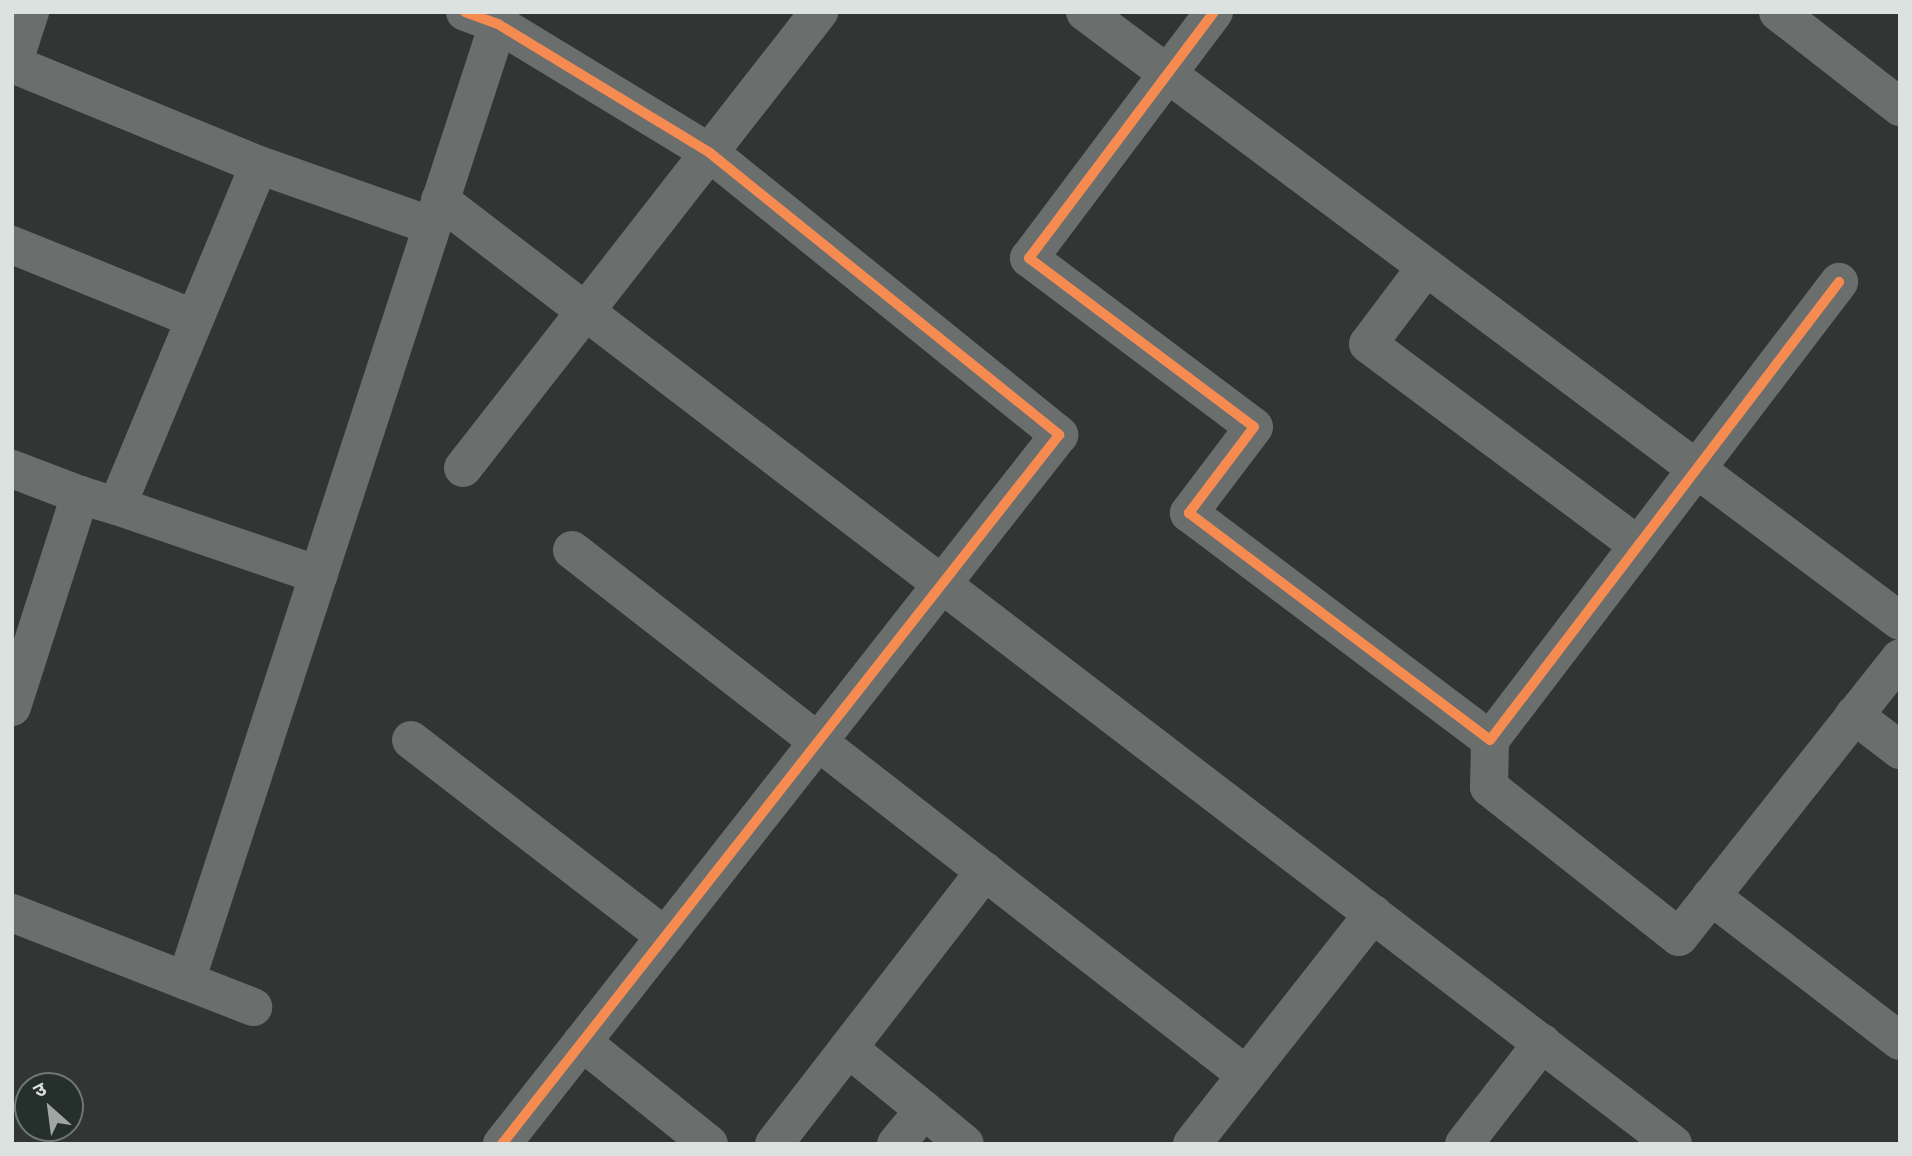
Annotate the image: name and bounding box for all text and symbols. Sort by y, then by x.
north arrow [14,1072,84,1142]
text: उ [30,1077,50,1103]

